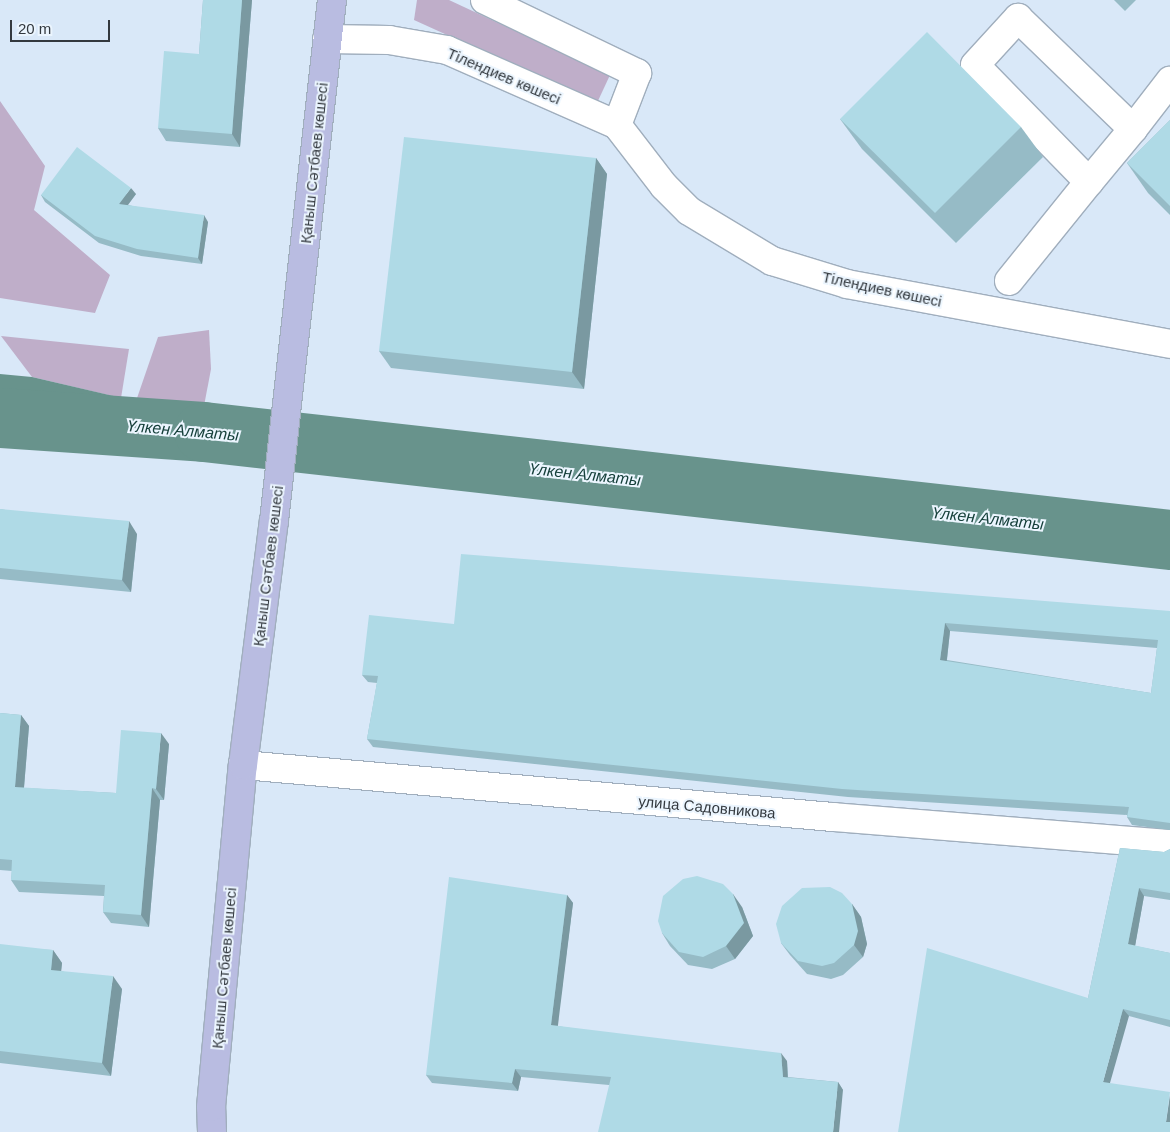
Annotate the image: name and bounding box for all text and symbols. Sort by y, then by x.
scale bar [12,10,112,42]
text: 20 m [18,20,51,37]
street label: Тілендиев көшесі [445,44,563,108]
street label: Қаныш Сәтбаев көшесі [297,82,331,244]
street label: Тілендиев көшесі [821,268,943,310]
water label: Үлкен Алматы [126,417,240,445]
water label: Үлкен Алматы [528,460,642,490]
street label: Қаныш Сәтбаев көшесі [249,485,287,647]
water label: Үлкен Алматы [931,504,1045,534]
street label: улица Садовникова [638,792,776,822]
street label: Қаныш Сәтбаев көшесі [208,887,240,1049]

